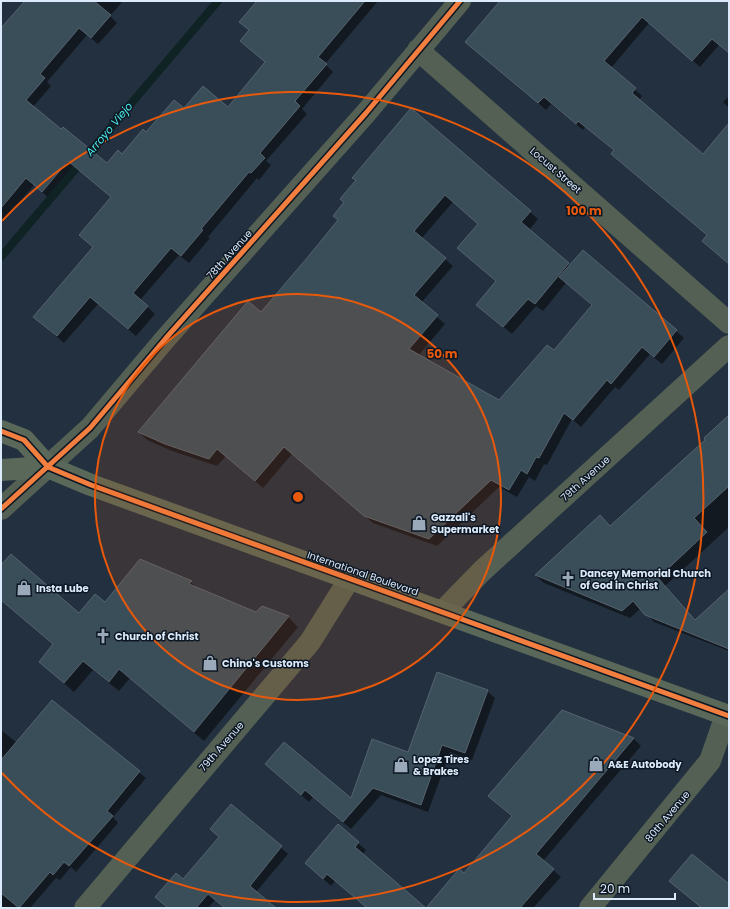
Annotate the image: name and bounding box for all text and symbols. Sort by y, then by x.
water label: Arroyo Viejo [81,99,136,160]
street label: Locust Street [527,144,585,197]
text: 100 m [566,202,602,219]
street label: 78th Avenue [203,226,256,282]
text: 50 m [427,345,458,362]
street label: 79th Avenue [557,452,613,505]
centre of rings [291,490,305,504]
place label: Gazzali's Supermarket [431,510,499,537]
shop icon: Gazzali's Supermarket [410,514,428,532]
street label: International Boulevard [305,547,421,600]
place label: Dancey Memorial Church of God in Christ [580,566,711,593]
church icon: Dancey Memorial Church of God in Christ [559,570,577,588]
shop icon: Insta Lube [15,579,33,597]
place label: Insta Lube [36,581,89,596]
church icon: Church of Christ [94,627,112,645]
place label: Church of Christ [115,629,199,644]
shop icon: Chino's Customs [201,654,219,672]
place label: Chino's Customs [222,656,309,671]
street label: 79th Avenue [195,718,247,775]
place label: Lopez Tires & Brakes [413,752,469,779]
shop icon: A&E Autobody [587,755,605,773]
shop icon: Lopez Tires & Brakes [392,756,410,774]
place label: A&E Autobody [608,757,682,772]
street label: 80th Avenue [641,787,693,845]
scale bar [594,875,675,901]
text: 20 m [600,880,630,897]

